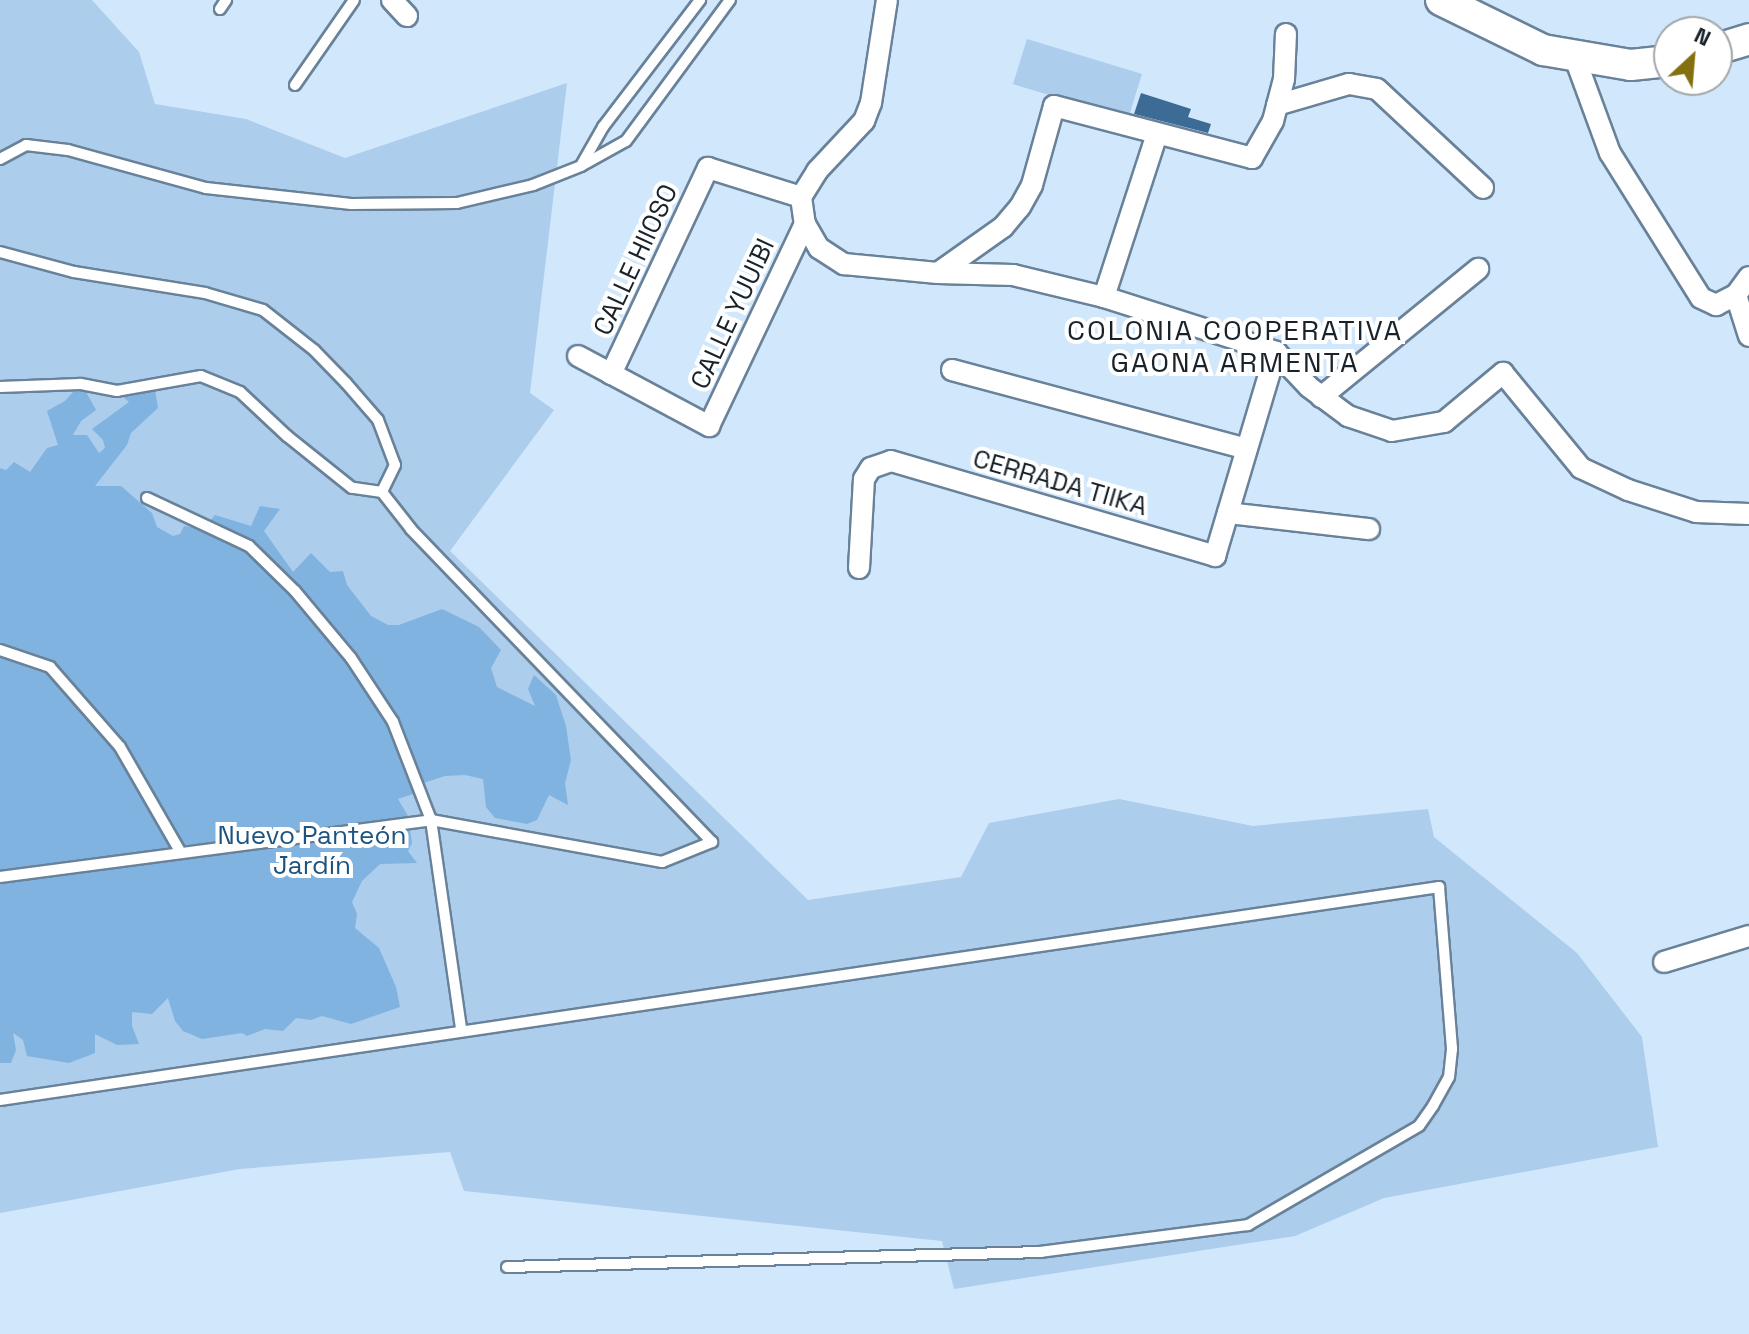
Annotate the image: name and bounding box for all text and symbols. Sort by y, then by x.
north arrow [1653,16,1733,96]
text: N [1690,20,1715,52]
street label: CALLE HIIOSO [587,180,685,340]
street label: CALLE YUUIBI [684,234,782,394]
district label: COLONIA COOPERATIVA GAONA ARMENTA [1067,313,1403,379]
street label: CERRADA TIIKA [969,443,1151,523]
park label: Nuevo Panteón Jardín [217,820,407,882]

